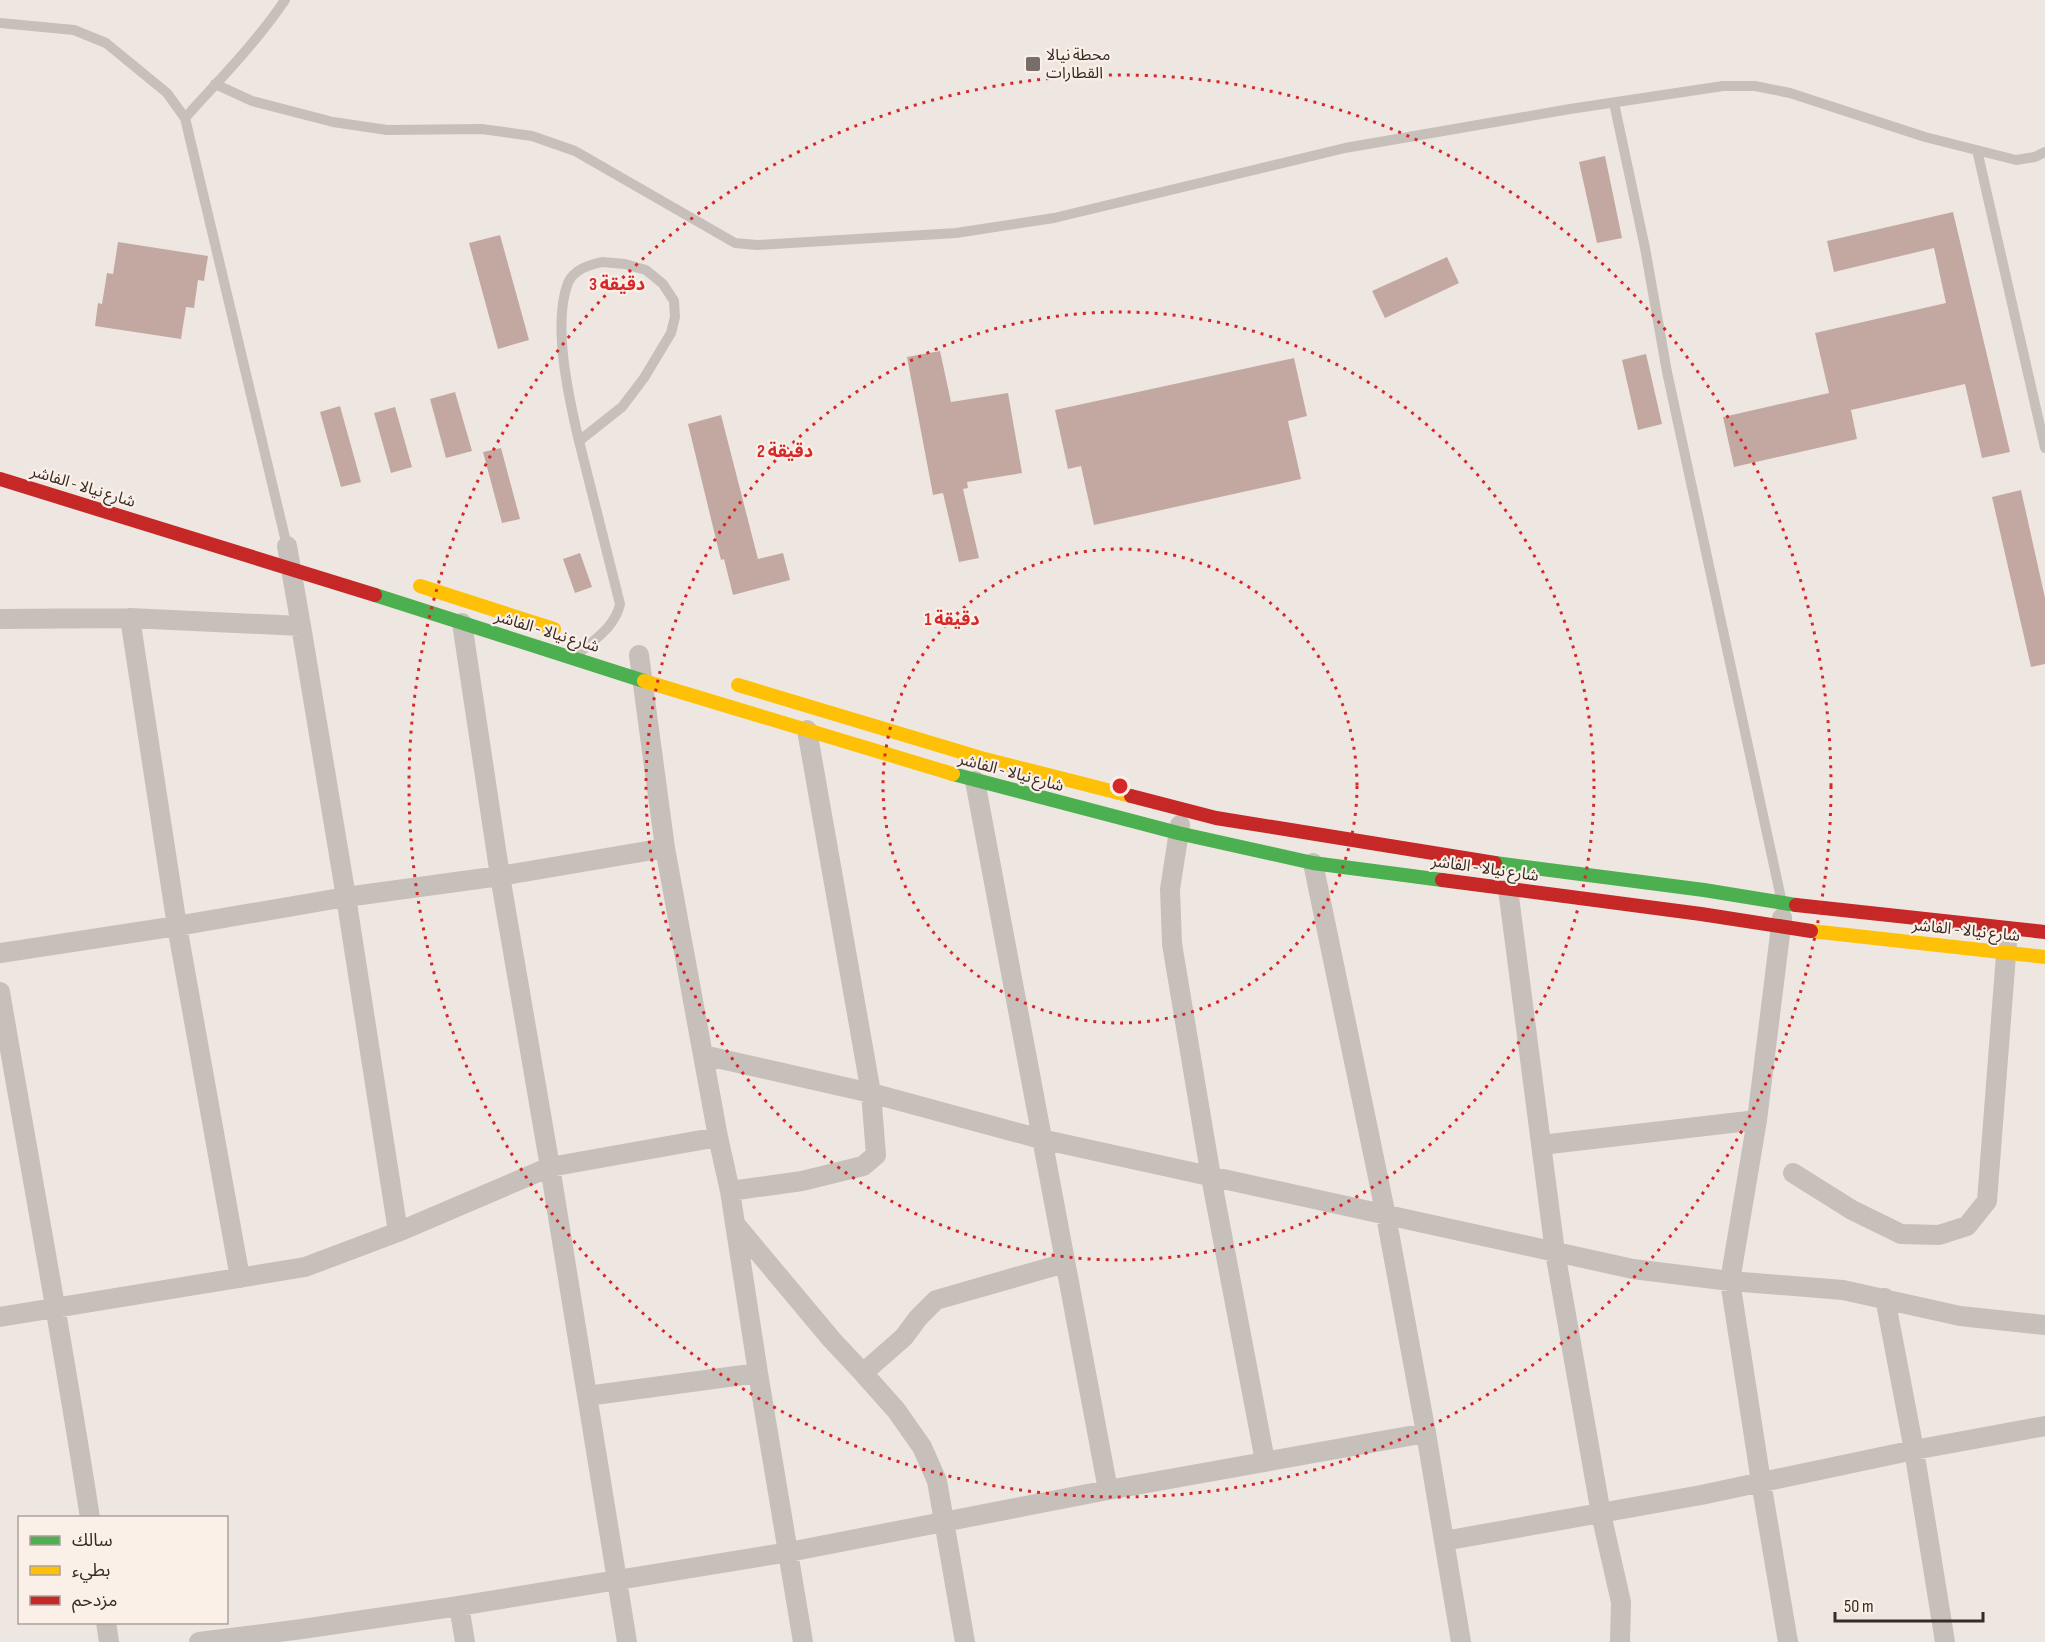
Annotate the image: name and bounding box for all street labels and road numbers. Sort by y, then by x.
street label: شارع نيالا - الفاشر [27,462,138,514]
street label: شارع نيالا - الفاشر [491,607,602,659]
street label: شارع نيالا - الفاشر [955,750,1066,798]
street label: شارع نيالا - الفاشر [1429,852,1540,888]
street label: شارع نيالا - الفاشر [1910,916,2021,948]

